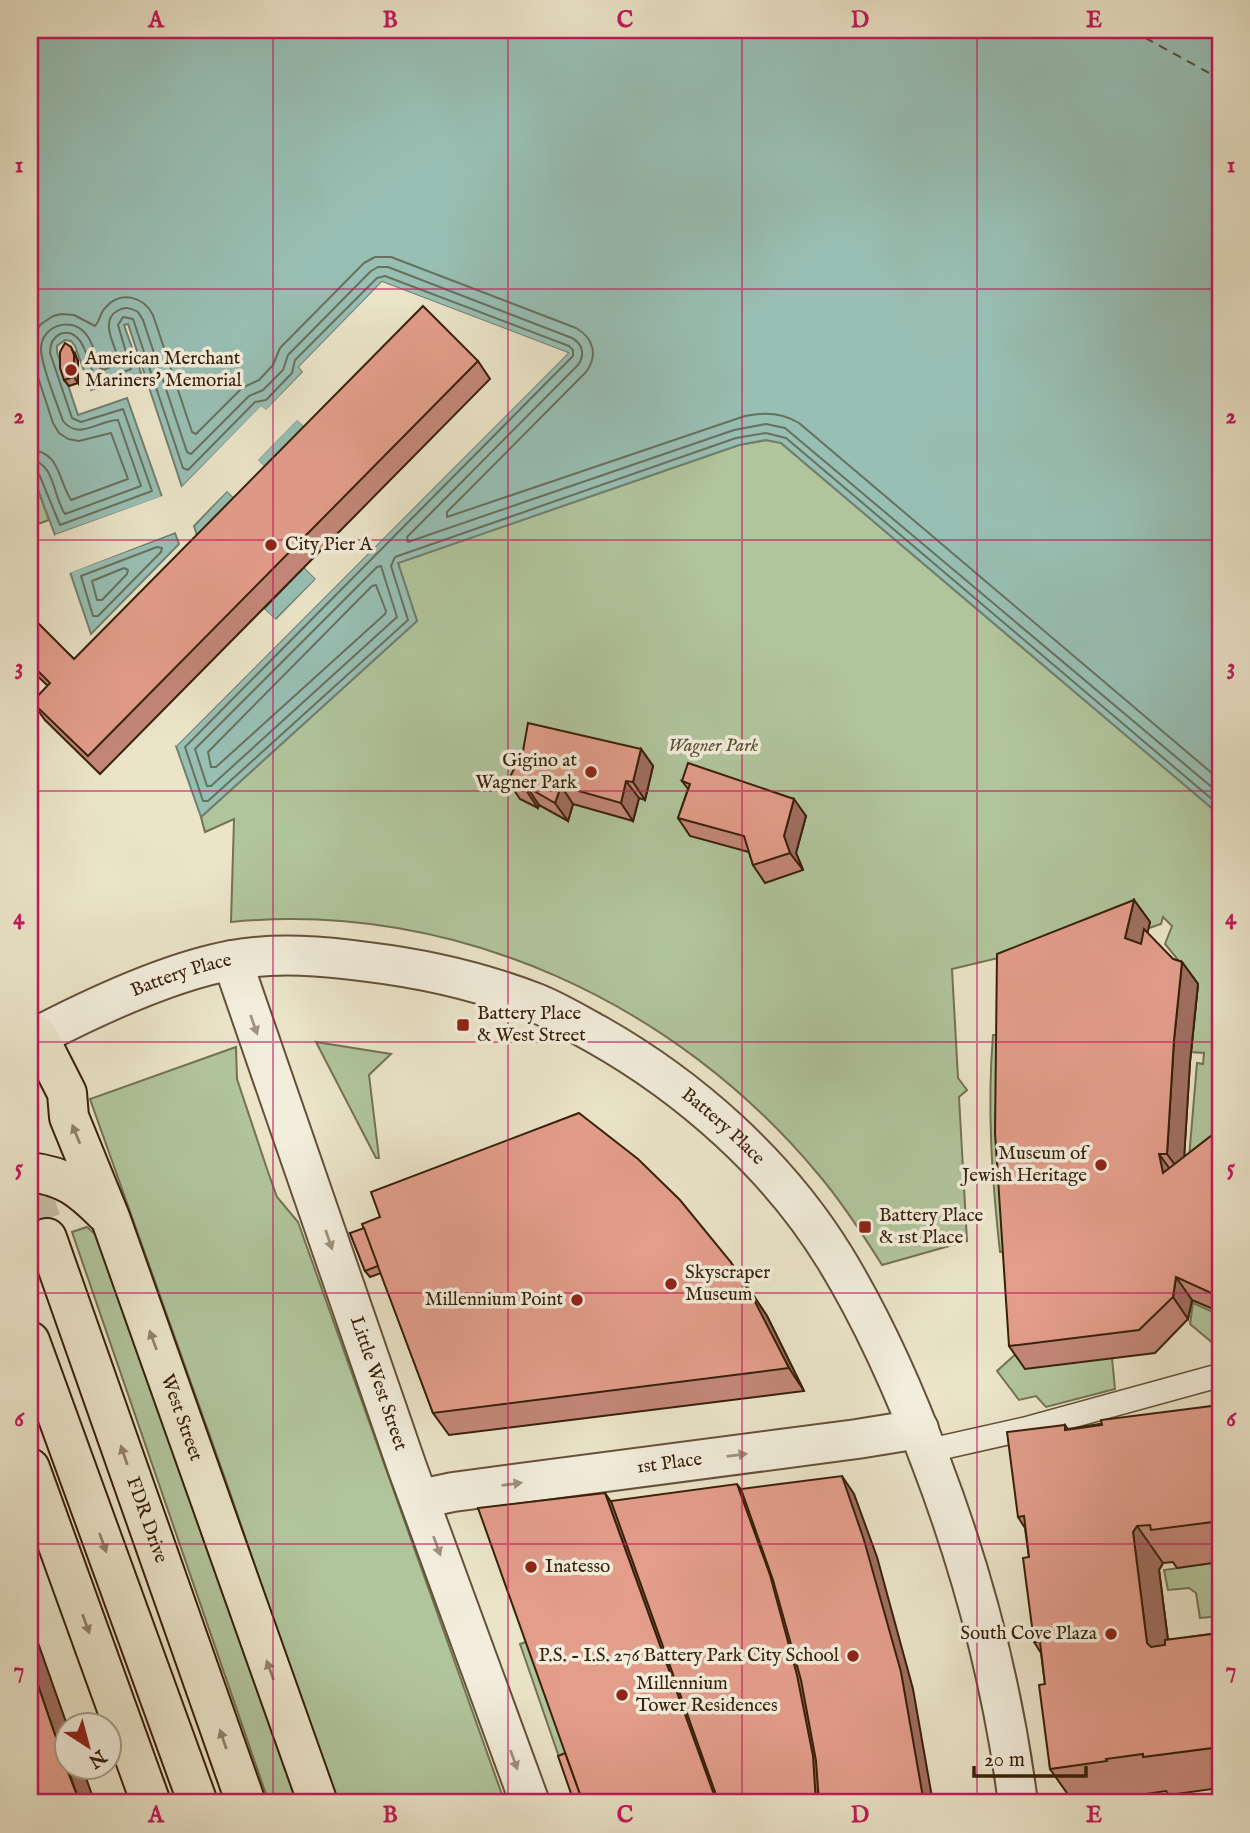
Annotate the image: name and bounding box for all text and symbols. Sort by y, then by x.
text: A [147,6,165,35]
text: B [382,6,398,35]
text: C [617,6,634,35]
text: D [851,6,869,35]
text: E [1086,6,1102,35]
text: 1 [15,151,23,180]
text: 1 [1227,151,1235,180]
place label: American Merchant Mariners' Memorial [84,347,242,393]
marker: American Merchant Mariners' Memorial [63,362,79,378]
text: 2 [14,402,25,431]
text: 2 [1226,402,1237,431]
place label: City Pier A [285,533,373,557]
marker: City Pier A [263,537,279,553]
text: 3 [15,653,23,682]
text: 3 [1227,653,1235,682]
park label: Wagner Park [668,734,758,758]
place label: Gigino at Wagner Park [475,749,578,795]
marker: Gigino at Wagner Park [583,764,599,780]
text: 4 [13,903,25,932]
text: 4 [1225,903,1237,932]
street label: Battery Place [127,948,234,1003]
place label: Battery Place & West Street [477,1002,586,1048]
one-way arrow [249,1014,260,1035]
marker: Battery Place & West Street [455,1017,471,1033]
street label: Battery Place [676,1083,770,1171]
one-way arrow [70,1124,82,1144]
place label: Museum of Jewish Heritage [960,1142,1090,1188]
text: 5 [15,1154,24,1183]
text: 5 [1227,1154,1236,1183]
marker: Museum of Jewish Heritage [1093,1157,1109,1173]
place label: Battery Place & 1st Place [879,1204,984,1250]
marker: Battery Place & 1st Place [857,1219,873,1235]
one-way arrow [323,1229,334,1250]
place label: Skyscraper Museum [685,1261,770,1307]
marker: Skyscraper Museum [663,1276,679,1292]
place label: Millennium Point [425,1288,563,1312]
marker: Millennium Point [569,1292,585,1308]
street label: Little West Street [344,1313,413,1454]
one-way arrow [147,1329,158,1350]
street label: West Street [155,1371,208,1465]
text: 6 [14,1405,25,1434]
text: 6 [1226,1405,1237,1434]
one-way arrow [118,1444,129,1465]
street label: 1st Place [635,1447,704,1480]
one-way arrow [727,1449,749,1460]
street label: FDR Drive [120,1474,173,1567]
one-way arrow [501,1479,523,1490]
one-way arrow [98,1533,109,1554]
one-way arrow [432,1536,443,1557]
place label: Inatesso [545,1555,610,1579]
marker: Inatesso [523,1559,539,1575]
one-way arrow [81,1614,92,1635]
place label: South Cove Plaza [960,1622,1098,1646]
marker: South Cove Plaza [1103,1626,1119,1642]
place label: P.S. - I.S. 276 Battery Park City School [538,1644,840,1668]
marker: P.S. - I.S. 276 Battery Park City School [845,1648,861,1664]
text: 7 [14,1656,24,1685]
text: 7 [1226,1656,1236,1685]
one-way arrow [265,1659,276,1680]
place label: Millennium Tower Residences [636,1672,778,1718]
marker: Millennium Tower Residences [614,1687,630,1703]
north arrow [52,1710,122,1780]
one-way arrow [217,1728,228,1749]
scale bar [974,1735,1086,1779]
text: N [83,1743,111,1773]
text: 20 m [984,1747,1025,1774]
one-way arrow [509,1750,520,1771]
text: A [147,1801,165,1830]
text: B [382,1801,398,1830]
text: C [617,1801,634,1830]
text: D [851,1801,869,1830]
text: E [1086,1801,1102,1830]

